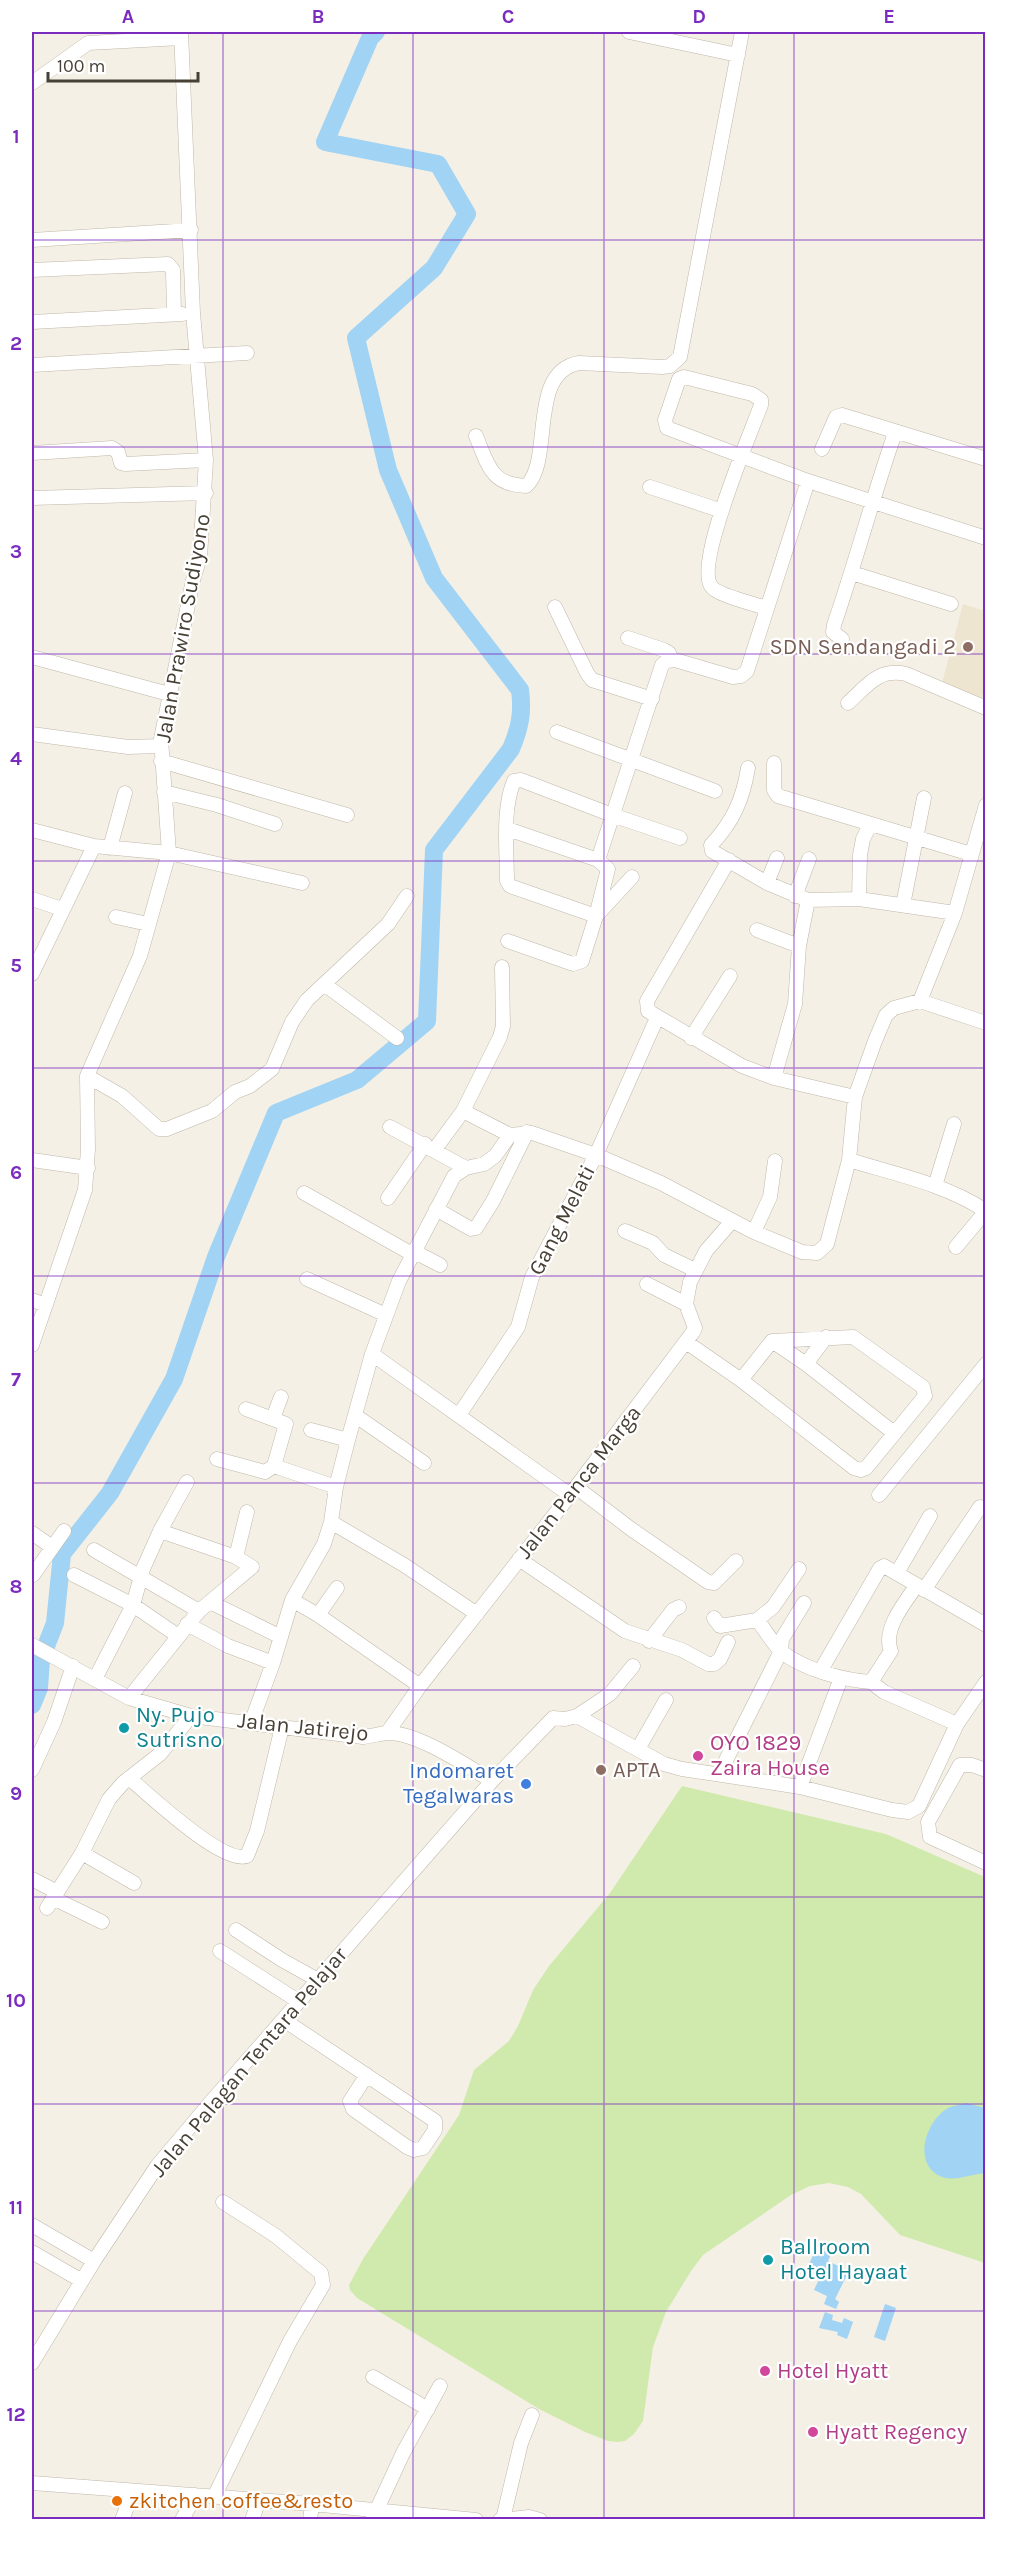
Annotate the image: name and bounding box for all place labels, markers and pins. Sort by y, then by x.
place label: SDN Sendangadi 2 [770,634,956,660]
marker: SDN Sendangadi 2 [961,640,975,654]
place label: Ny. Pujo Sutrisno [136,1702,222,1753]
marker: Ny. Pujo Sutrisno [117,1721,131,1735]
place label: OYO 1829 Zaira House [710,1730,830,1781]
marker: OYO 1829 Zaira House [691,1749,705,1763]
place label: APTA [613,1757,661,1783]
place label: Indomaret Tegalwaras [403,1758,514,1809]
marker: APTA [594,1763,608,1777]
marker: Indomaret Tegalwaras [519,1777,533,1791]
place label: Ballroom Hotel Hayaat [780,2234,907,2285]
marker: Ballroom Hotel Hayaat [761,2253,775,2267]
place label: Hotel Hyatt [777,2358,888,2384]
marker: Hotel Hyatt [758,2364,772,2378]
place label: Hyatt Regency [825,2419,967,2445]
marker: Hyatt Regency [806,2425,820,2439]
place label: zkitchen coffee&resto [129,2488,353,2514]
marker: zkitchen coffee&resto [110,2494,124,2508]

